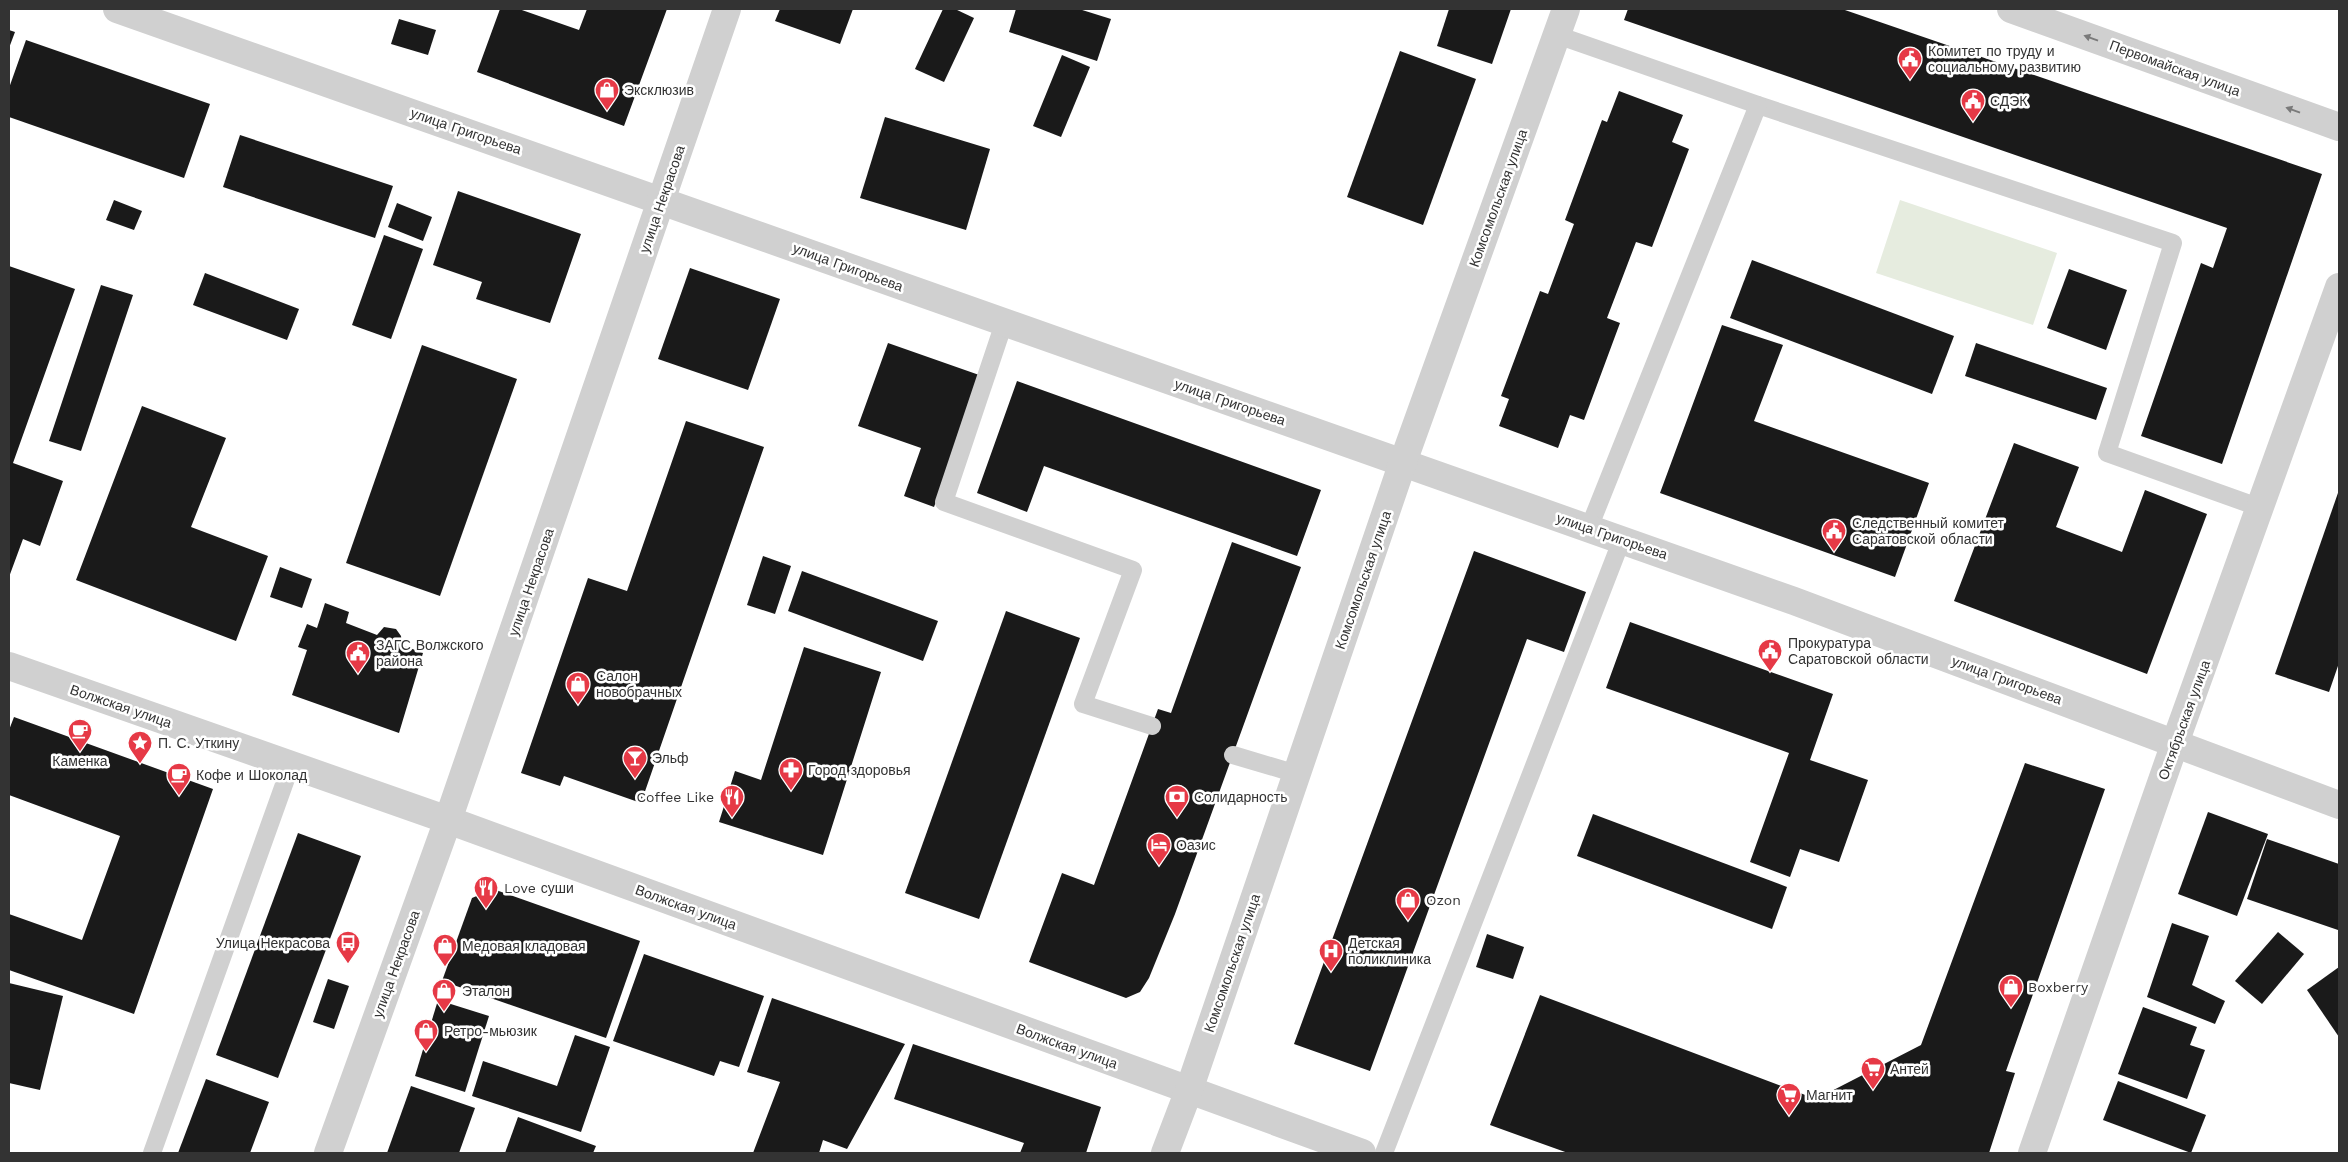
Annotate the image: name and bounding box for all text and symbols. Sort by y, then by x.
one-way arrow [2083,34,2098,42]
street label: Первомайская улица [2107,37,2243,99]
place label: Комитет по труду и социальному развитию [1928,43,2081,75]
public building icon: Комитет по труду и социальному развитию [1897,46,1923,80]
shop icon: Эксклюзив [594,77,620,111]
place label: Эксклюзив [624,82,694,98]
public building icon: СДЭК [1960,88,1986,122]
place label: СДЭК [1990,93,2028,109]
street label: улица Григорьева [408,105,524,158]
one-way arrow [2286,106,2301,113]
street label: Комсомольская улица [1466,127,1530,269]
street label: улица Некрасова [636,143,688,255]
street label: улица Григорьева [791,240,906,294]
street label: улица Григорьева [1172,376,1288,429]
street label: Комсомольская улица [1332,509,1394,651]
street label: улица Григорьева [1554,510,1670,563]
place label: Следственный комитет Саратовской области [1852,515,2005,547]
public building icon: Следственный комитет Саратовской области [1821,518,1847,552]
street label: улица Некрасова [505,526,557,638]
place label: Прокуратура Саратовской области [1788,635,1929,667]
place label: ЗАГС Волжского района [376,637,484,669]
public building icon: Прокуратура Саратовской области [1757,638,1783,672]
public building icon: ЗАГС Волжского района [345,640,371,674]
street label: улица Григорьева [1950,653,2065,707]
street label: Октябрьская улица [2155,658,2213,782]
place label: Салон новобрачных [596,668,682,700]
shop icon: Салон новобрачных [565,671,591,705]
street label: Волжская улица [68,681,174,731]
cafe icon: Каменка [67,718,93,752]
place icon: П. С. Уткину [127,730,153,764]
place label: П. С. Уткину [158,735,239,751]
bar icon: Эльф [622,745,648,779]
place label: Эльф [652,750,689,766]
place label: Каменка [52,753,108,769]
pharmacy icon: Город здоровья [778,757,804,791]
cafe icon: Кофе и Шоколад [166,762,192,796]
place label: Город здоровья [808,762,911,778]
place label: Кофе и Шоколад [196,767,307,783]
restaurant icon: Coffee Like [719,784,745,818]
bank icon: Солидарность [1164,784,1190,818]
place label: Coffee Like [637,789,714,805]
place label: Солидарность [1194,789,1288,805]
hotel icon: Оазис [1146,832,1172,866]
place label: Оазис [1176,837,1216,853]
restaurant icon: Love суши [473,875,499,909]
place label: Love суши [504,880,574,896]
street label: Волжская улица [633,881,739,933]
shop icon: Ozon [1395,887,1421,921]
street label: Комсомольская улица [1201,892,1263,1034]
place label: Ozon [1426,892,1461,908]
street label: улица Некрасова [369,908,423,1020]
bus stop icon: Улица Некрасова [335,930,361,964]
shop icon: Медовая кладовая [432,933,458,967]
place label: Улица Некрасова [216,935,330,951]
place label: Детская поликлиника [1348,935,1431,967]
place label: Медовая кладовая [462,938,586,954]
hospital icon: Детская поликлиника [1318,938,1344,972]
shop icon: Boxberry [1998,974,2024,1008]
shop icon: Эталон [431,978,457,1012]
place label: Boxberry [2028,979,2089,995]
place label: Эталон [462,983,510,999]
shop icon: Ретро-мьюзик [413,1018,439,1052]
street label: Волжская улица [1014,1020,1120,1072]
place label: Ретро-мьюзик [444,1023,538,1039]
supermarket icon: Антей [1860,1056,1886,1090]
place label: Антей [1890,1061,1929,1077]
supermarket icon: Магнит [1776,1082,1802,1116]
place label: Магнит [1806,1087,1853,1103]

